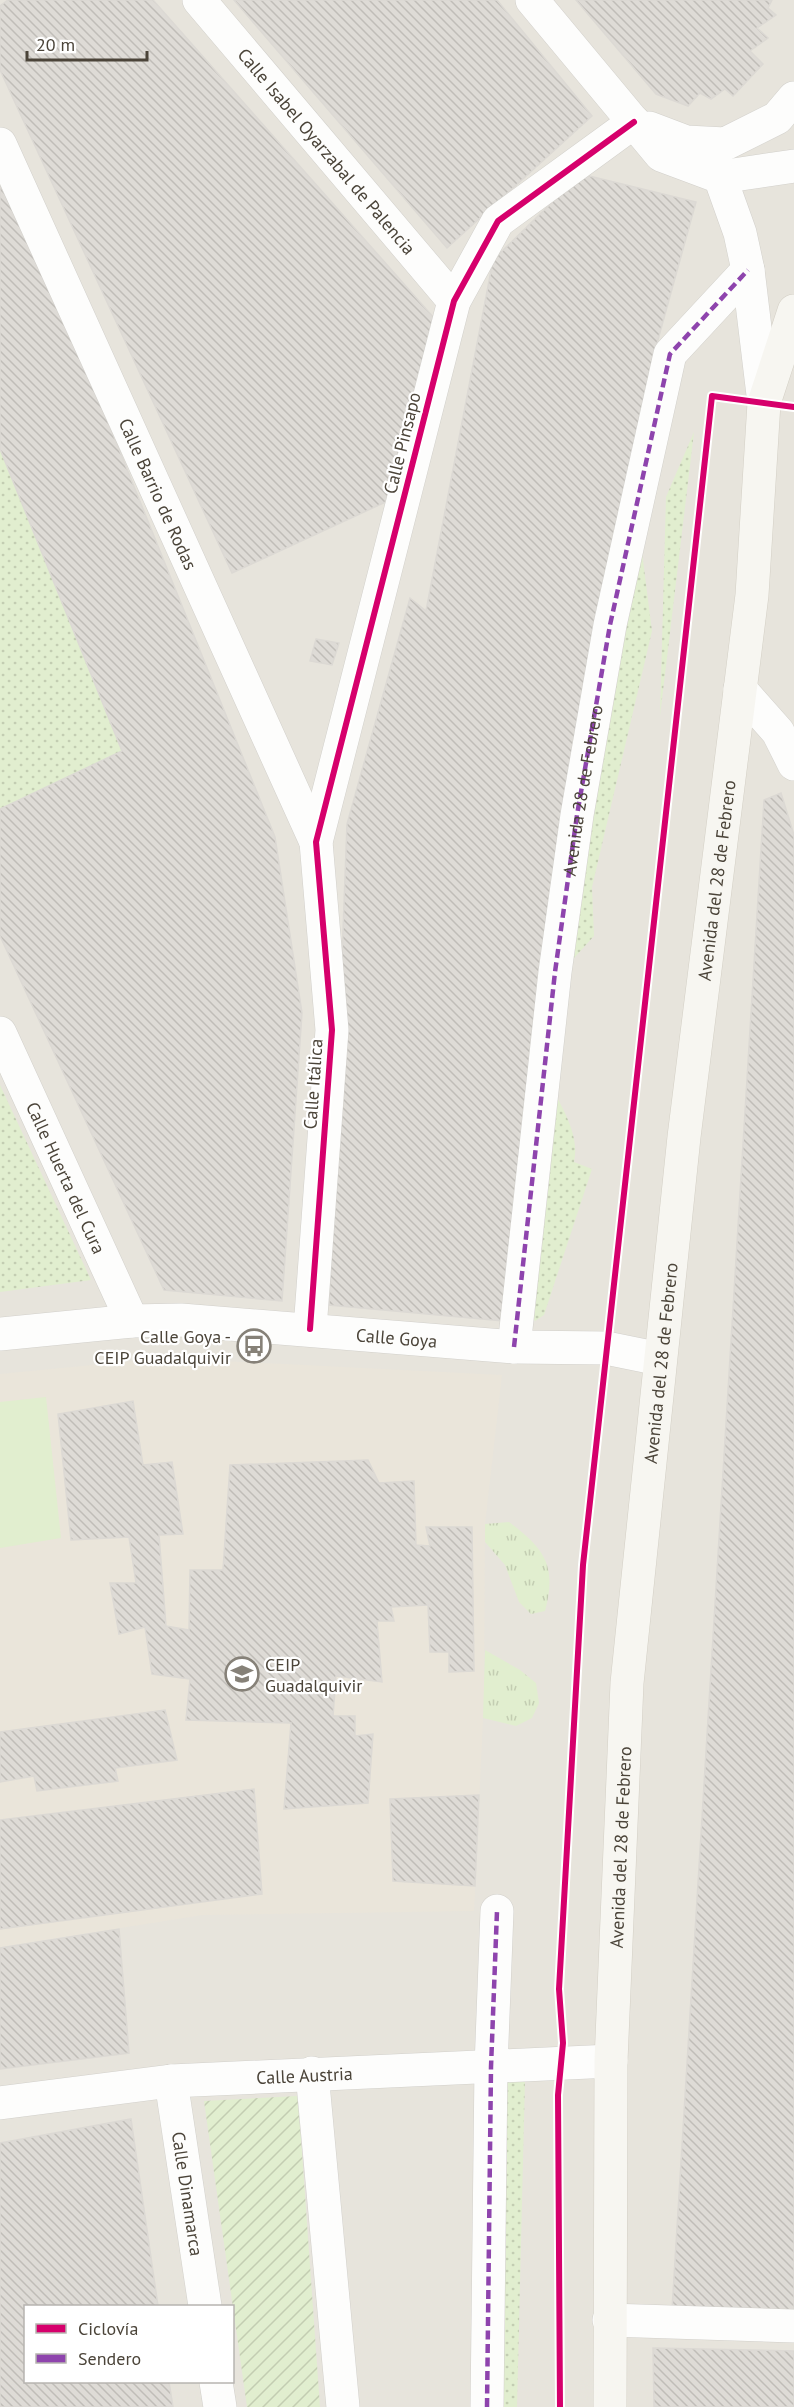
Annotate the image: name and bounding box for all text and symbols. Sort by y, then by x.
scale bar [27,24,147,62]
text: 20 m [36,33,75,56]
street label: Calle Isabel Oyarzabal de Palencia [233,43,421,259]
street label: Calle Pinsapo [378,390,426,496]
street label: Calle Barrio de Rodas [114,414,203,573]
street label: Avenida 28 de Febrero [557,703,607,877]
street label: Avenida del 28 de Febrero [692,779,740,982]
street label: Calle Itálica [298,1038,328,1130]
street label: Calle Huerta del Cura [22,1098,111,1257]
street label: Avenida del 28 de Febrero [638,1261,682,1465]
street label: Calle Goya [355,1323,438,1352]
place label: Calle Goya - CEIP Guadalquivir [94,1325,231,1369]
bus stop icon: Calle Goya - CEIP Guadalquivir [236,1328,272,1364]
place label: CEIP Guadalquivir [265,1653,362,1697]
school or university icon: CEIP Guadalquivir [224,1656,260,1692]
street label: Avenida del 28 de Febrero [604,1746,636,1949]
street label: Calle Austria [256,2061,353,2089]
street label: Calle Dinamarca [167,2130,209,2258]
legend [24,2305,234,2383]
text: Ciclovía [78,2317,138,2340]
text: Sendero [78,2347,141,2370]

